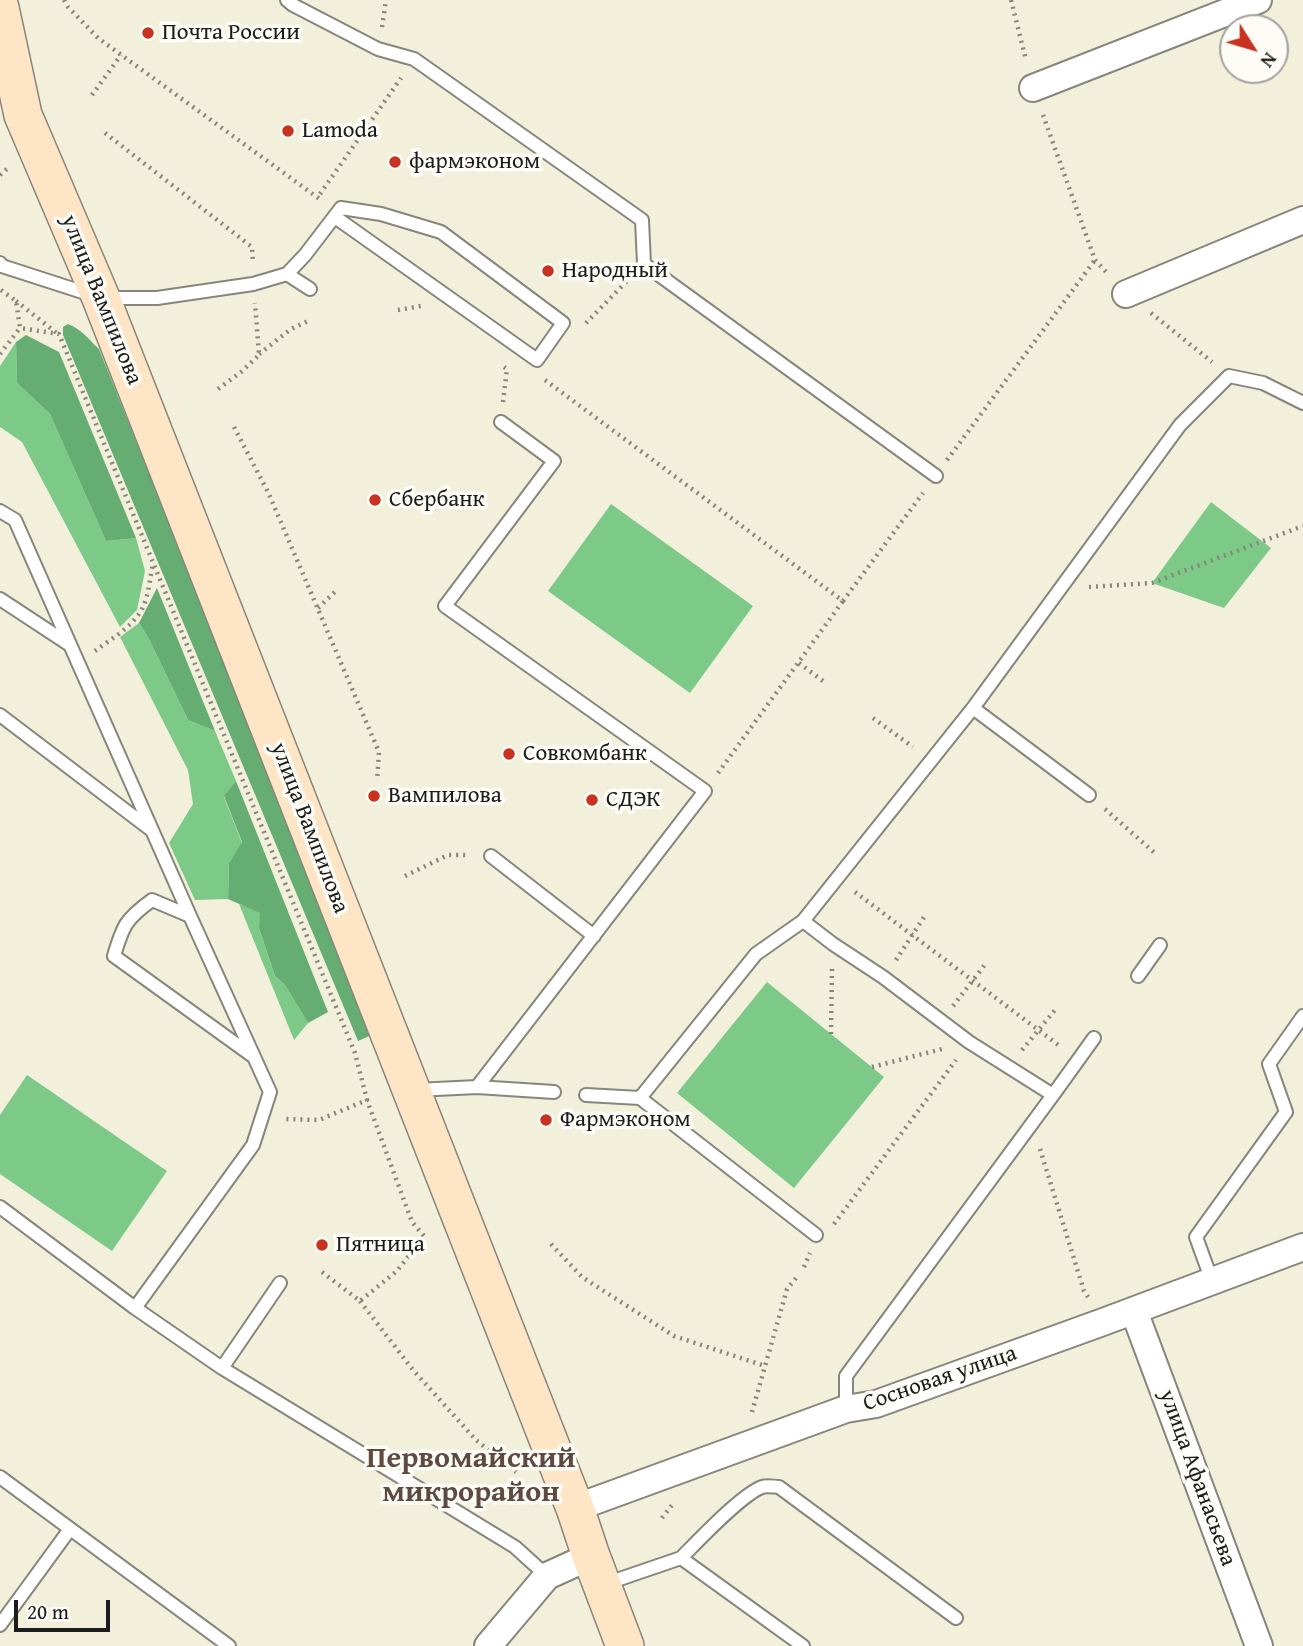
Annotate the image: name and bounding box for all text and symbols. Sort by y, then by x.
north arrow [1219,14,1289,84]
place label: Почта России [162,19,300,47]
marker: Почта России [140,25,156,41]
text: N [1254,47,1284,74]
place label: Lamoda [302,117,378,145]
marker: Lamoda [280,123,296,139]
place label: фармэконом [409,148,540,176]
marker: фармэконом [387,154,403,170]
street label: улица Вампилова [54,211,148,389]
place label: Народный [562,257,668,285]
marker: Народный [540,263,556,279]
place label: Сбербанк [389,486,485,514]
marker: Сбербанк [367,492,383,508]
street label: улица Вампилова [264,739,354,917]
place label: Совкомбанк [523,740,647,768]
marker: Совкомбанк [501,746,517,762]
place label: Вампилова [388,782,502,810]
place label: СДЭК [606,786,660,814]
marker: Вампилова [366,788,382,804]
marker: СДЭК [584,792,600,808]
place label: Фармэконом [560,1106,691,1134]
marker: Фармэконом [538,1112,554,1128]
place label: Пятница [336,1231,425,1259]
marker: Пятница [314,1237,330,1253]
street label: Сосновая улица [860,1340,1020,1418]
street label: улица Афанасьева [1152,1386,1242,1570]
district label: Первомайский микрорайон [366,1441,576,1512]
scale bar [18,1586,114,1630]
text: 20 m [27,1596,69,1627]

